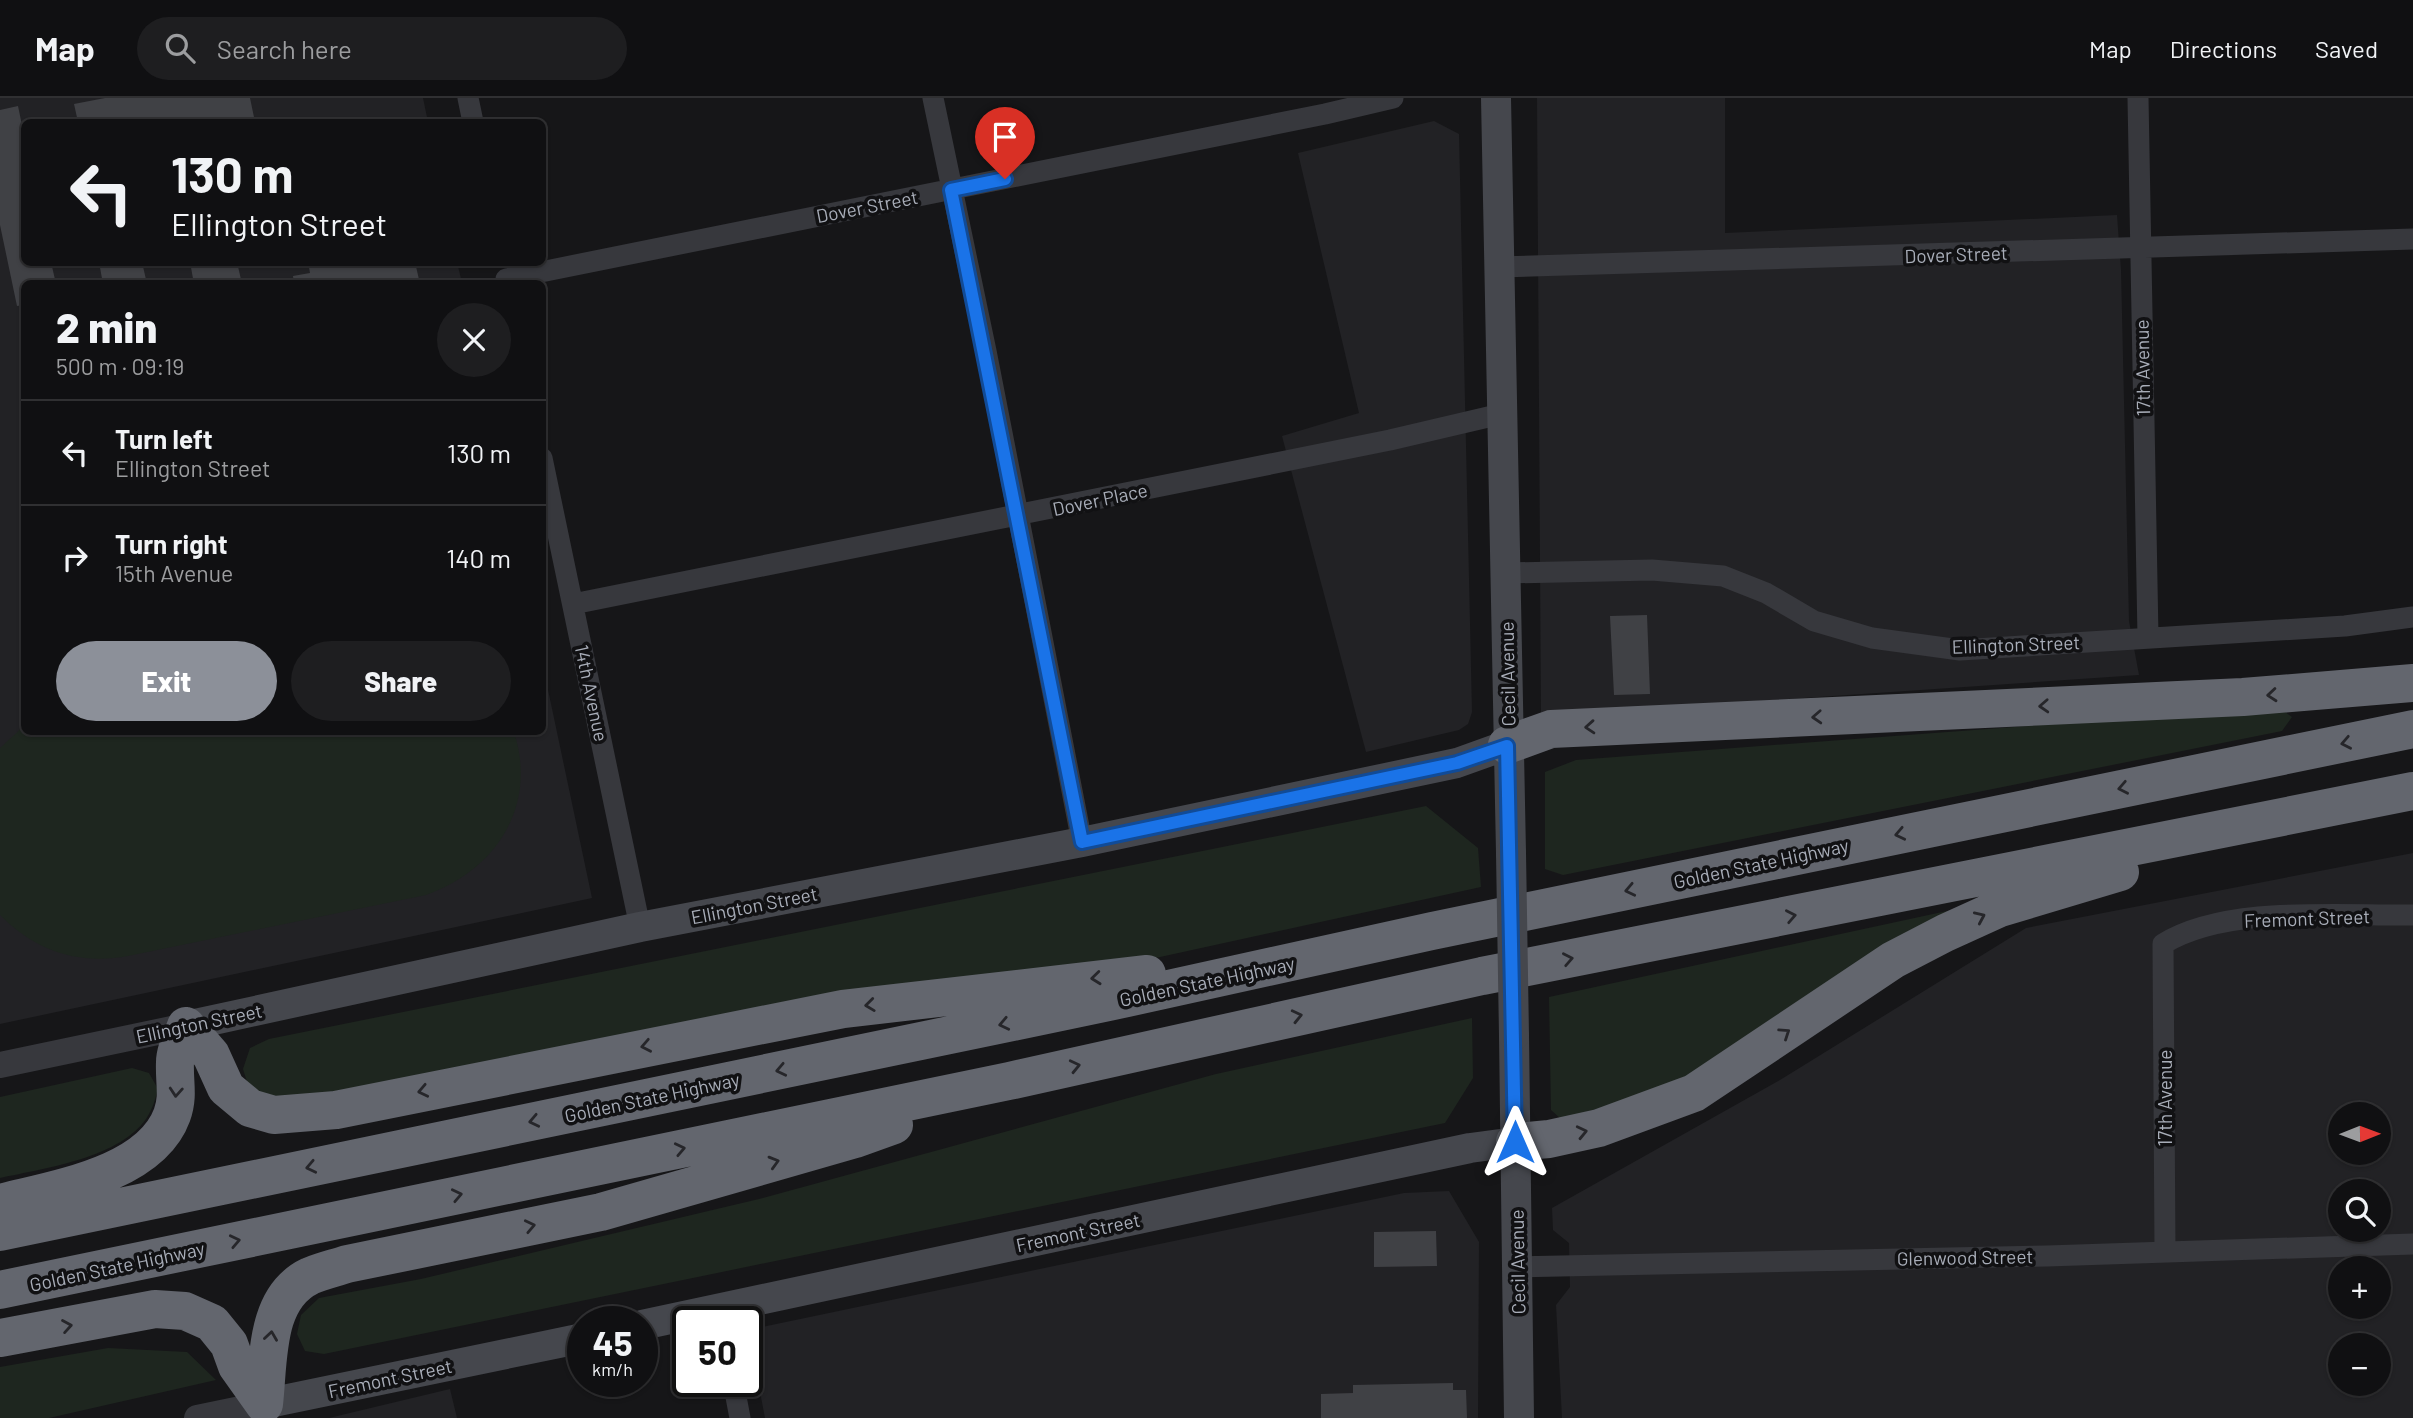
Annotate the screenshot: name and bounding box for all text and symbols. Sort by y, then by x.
search box [137,17,627,80]
text: Map [35,28,95,68]
icon: search [161,29,199,67]
text: Search here [217,33,352,64]
text: Map [2089,34,2132,63]
text: Directions [2170,34,2277,63]
text: Saved [2315,34,2378,63]
pin [975,107,1035,179]
icon: arrive [986,118,1024,156]
text: 130 m [171,144,293,203]
icon: left [56,147,147,238]
street label: Dover Street [814,185,920,227]
text: Ellington Street [171,204,387,242]
street label: Dover Street [1904,241,2008,267]
text: 2 min [56,301,157,351]
button: close [437,303,511,377]
street label: 17th Avenue [2130,319,2154,417]
text: 500 m · 09:19 [56,352,184,380]
text: Turn left [115,423,213,454]
icon: left [56,434,94,472]
text: 130 m [447,437,511,468]
text: Ellington Street [115,454,270,482]
street label: Dover Place [1050,478,1150,520]
text: Turn right [115,528,228,559]
icon: right [56,539,94,577]
text: 140 m [446,542,511,573]
text: 15th Avenue [115,559,233,587]
street label: Cecil Avenue [1495,621,1519,727]
street label: Ellington Street [1951,630,2081,658]
button: Exit [56,641,277,721]
button: Share [291,641,511,721]
street label: 14th Avenue [571,642,613,744]
one-way arrow [2266,687,2277,702]
one-way arrow [2039,698,2050,713]
one-way arrow [1812,710,1823,725]
one-way arrow [1584,719,1595,734]
one-way arrow [2340,735,2352,750]
one-way arrow [2117,780,2129,795]
one-way arrow [1894,826,1906,841]
street label: Golden State Highway [1671,833,1851,893]
street label: Ellington Street [689,881,819,929]
one-way arrow [1624,882,1636,897]
street label: Fremont Street [2243,904,2371,932]
one-way arrow [1785,909,1797,924]
one-way arrow [1973,911,1986,925]
street label: Golden State Highway [1117,951,1297,1011]
one-way arrow [1562,953,1574,968]
one-way arrow [1090,970,1102,985]
street label: Ellington Street [134,998,264,1048]
one-way arrow [864,998,876,1013]
one-way arrow [1291,1010,1303,1024]
one-way arrow [998,1016,1010,1031]
one-way arrow [1777,1029,1790,1041]
one-way arrow [640,1038,652,1053]
street label: 17th Avenue [2153,1050,2176,1146]
one-way arrow [1069,1060,1081,1074]
one-way arrow [775,1062,787,1077]
street label: Golden State Highway [562,1067,742,1127]
one-way arrow [417,1083,429,1098]
one-way arrow [169,1087,184,1098]
north arrow [2328,1102,2390,1166]
map controls [2328,1102,2391,1396]
position arrow [1478,1105,1552,1179]
one-way arrow [528,1113,540,1128]
one-way arrow [1576,1125,1588,1140]
one-way arrow [674,1142,686,1157]
one-way arrow [768,1156,780,1171]
one-way arrow [305,1159,317,1174]
button: search [2328,1179,2391,1242]
one-way arrow [451,1188,463,1203]
street label: Fremont Street [1014,1208,1142,1256]
street label: Cecil Avenue [1505,1209,1529,1315]
one-way arrow [524,1220,536,1235]
one-way arrow [229,1234,241,1249]
street label: Golden State Highway [27,1236,207,1296]
street label: Glenwood Street [1897,1244,2033,1270]
button: + [2328,1256,2391,1319]
speed limit sign: 50 [672,1306,763,1397]
one-way arrow [61,1319,73,1334]
text: 45 [592,1321,633,1363]
one-way arrow [264,1330,279,1342]
button: − [2328,1333,2391,1396]
street label: Fremont Street [326,1354,454,1402]
text: km/h [592,1358,633,1380]

